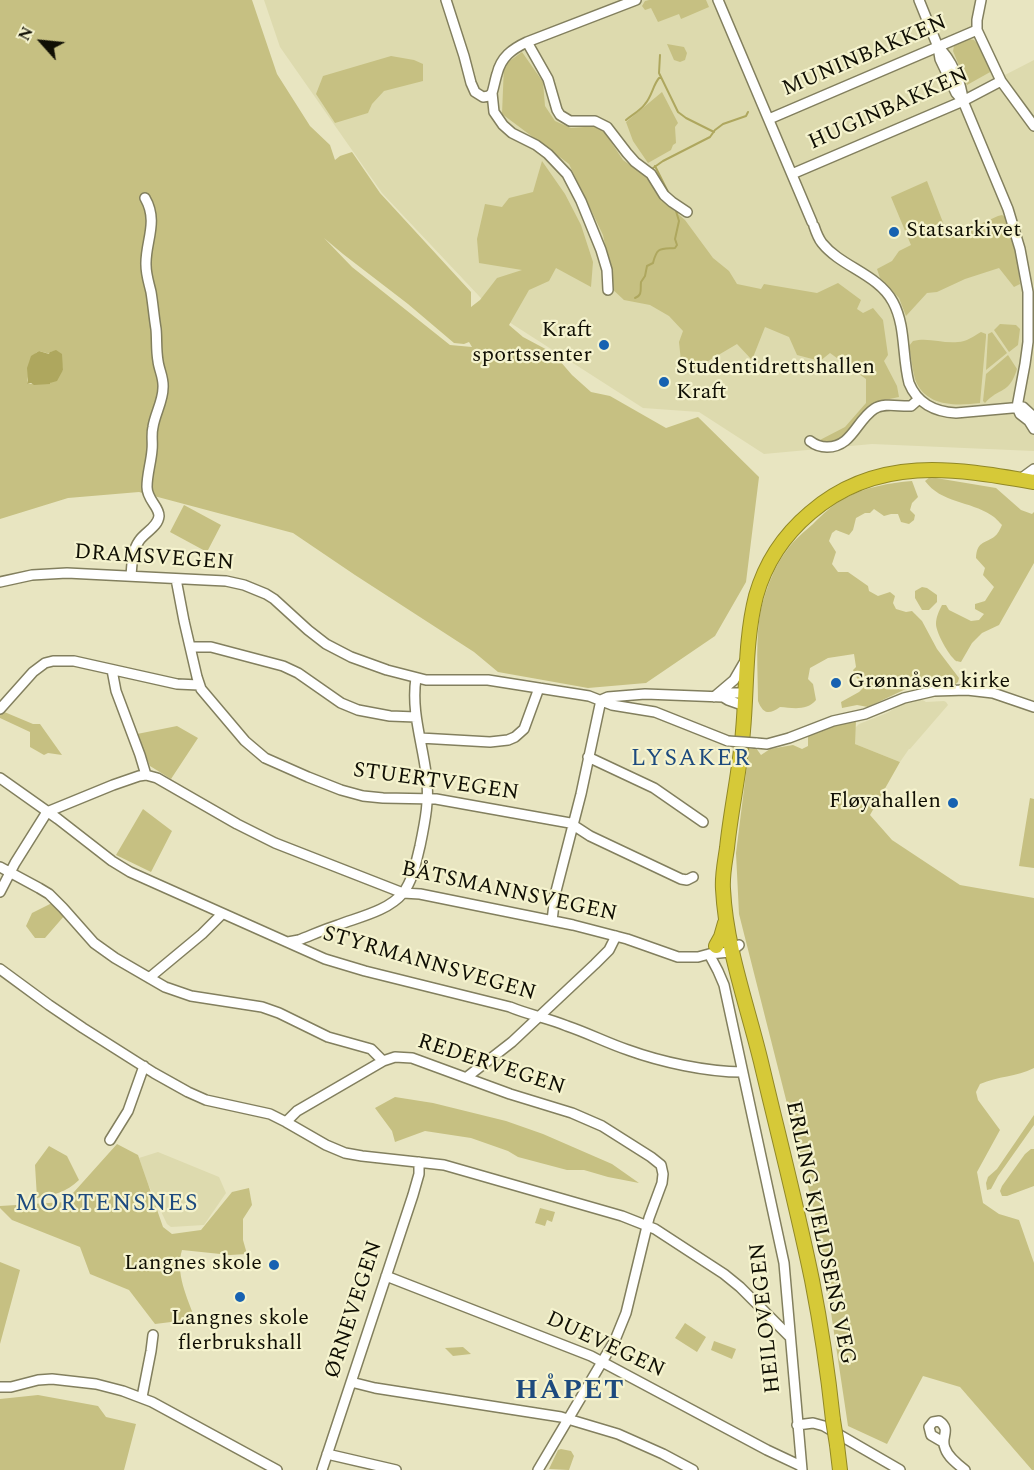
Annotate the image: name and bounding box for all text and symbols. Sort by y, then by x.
street label: MUNINBAKKEN [779,10,951,104]
north arrow [12,12,72,72]
text: N [12,23,40,45]
street label: HUGINBAKKEN [805,63,973,157]
place label: Statsarkivet [906,219,1021,245]
marker: Statsarkivet [887,225,901,239]
place label: Kraft sportssenter [472,319,592,370]
marker: Kraft sportssenter [597,338,611,352]
place label: Studentidrettshallen Kraft [676,356,875,408]
marker: Studentidrettshallen Kraft [657,375,671,389]
street label: DRAMSVEGEN [73,540,235,578]
place label: Grønnåsen kirke [848,670,1010,696]
marker: Grønnåsen kirke [829,676,843,690]
district label: LYSAKER [631,746,751,774]
street label: STUERTVEGEN [351,758,521,808]
place label: Fløyahallen [829,790,941,816]
marker: Fløyahallen [946,796,960,810]
street label: BÅTSMANNSVEGEN [399,857,619,929]
street label: STYRMANNSVEGEN [319,922,539,1008]
street label: REDERVEGEN [414,1030,568,1102]
street label: ERLING KJELDSENS VEG [778,1099,860,1367]
district label: MORTENSNES [15,1191,199,1219]
street label: ØRNEVEGEN [320,1238,390,1382]
street label: HEILOVEGEN [746,1241,788,1395]
place label: Langnes skole [124,1252,262,1278]
marker: Langnes skole [267,1258,281,1272]
marker: Langnes skole flerbrukshall [233,1290,247,1304]
place label: Langnes skole flerbrukshall [171,1307,309,1358]
street label: DUEVEGEN [541,1307,669,1385]
district label: HÅPET [515,1376,625,1410]

